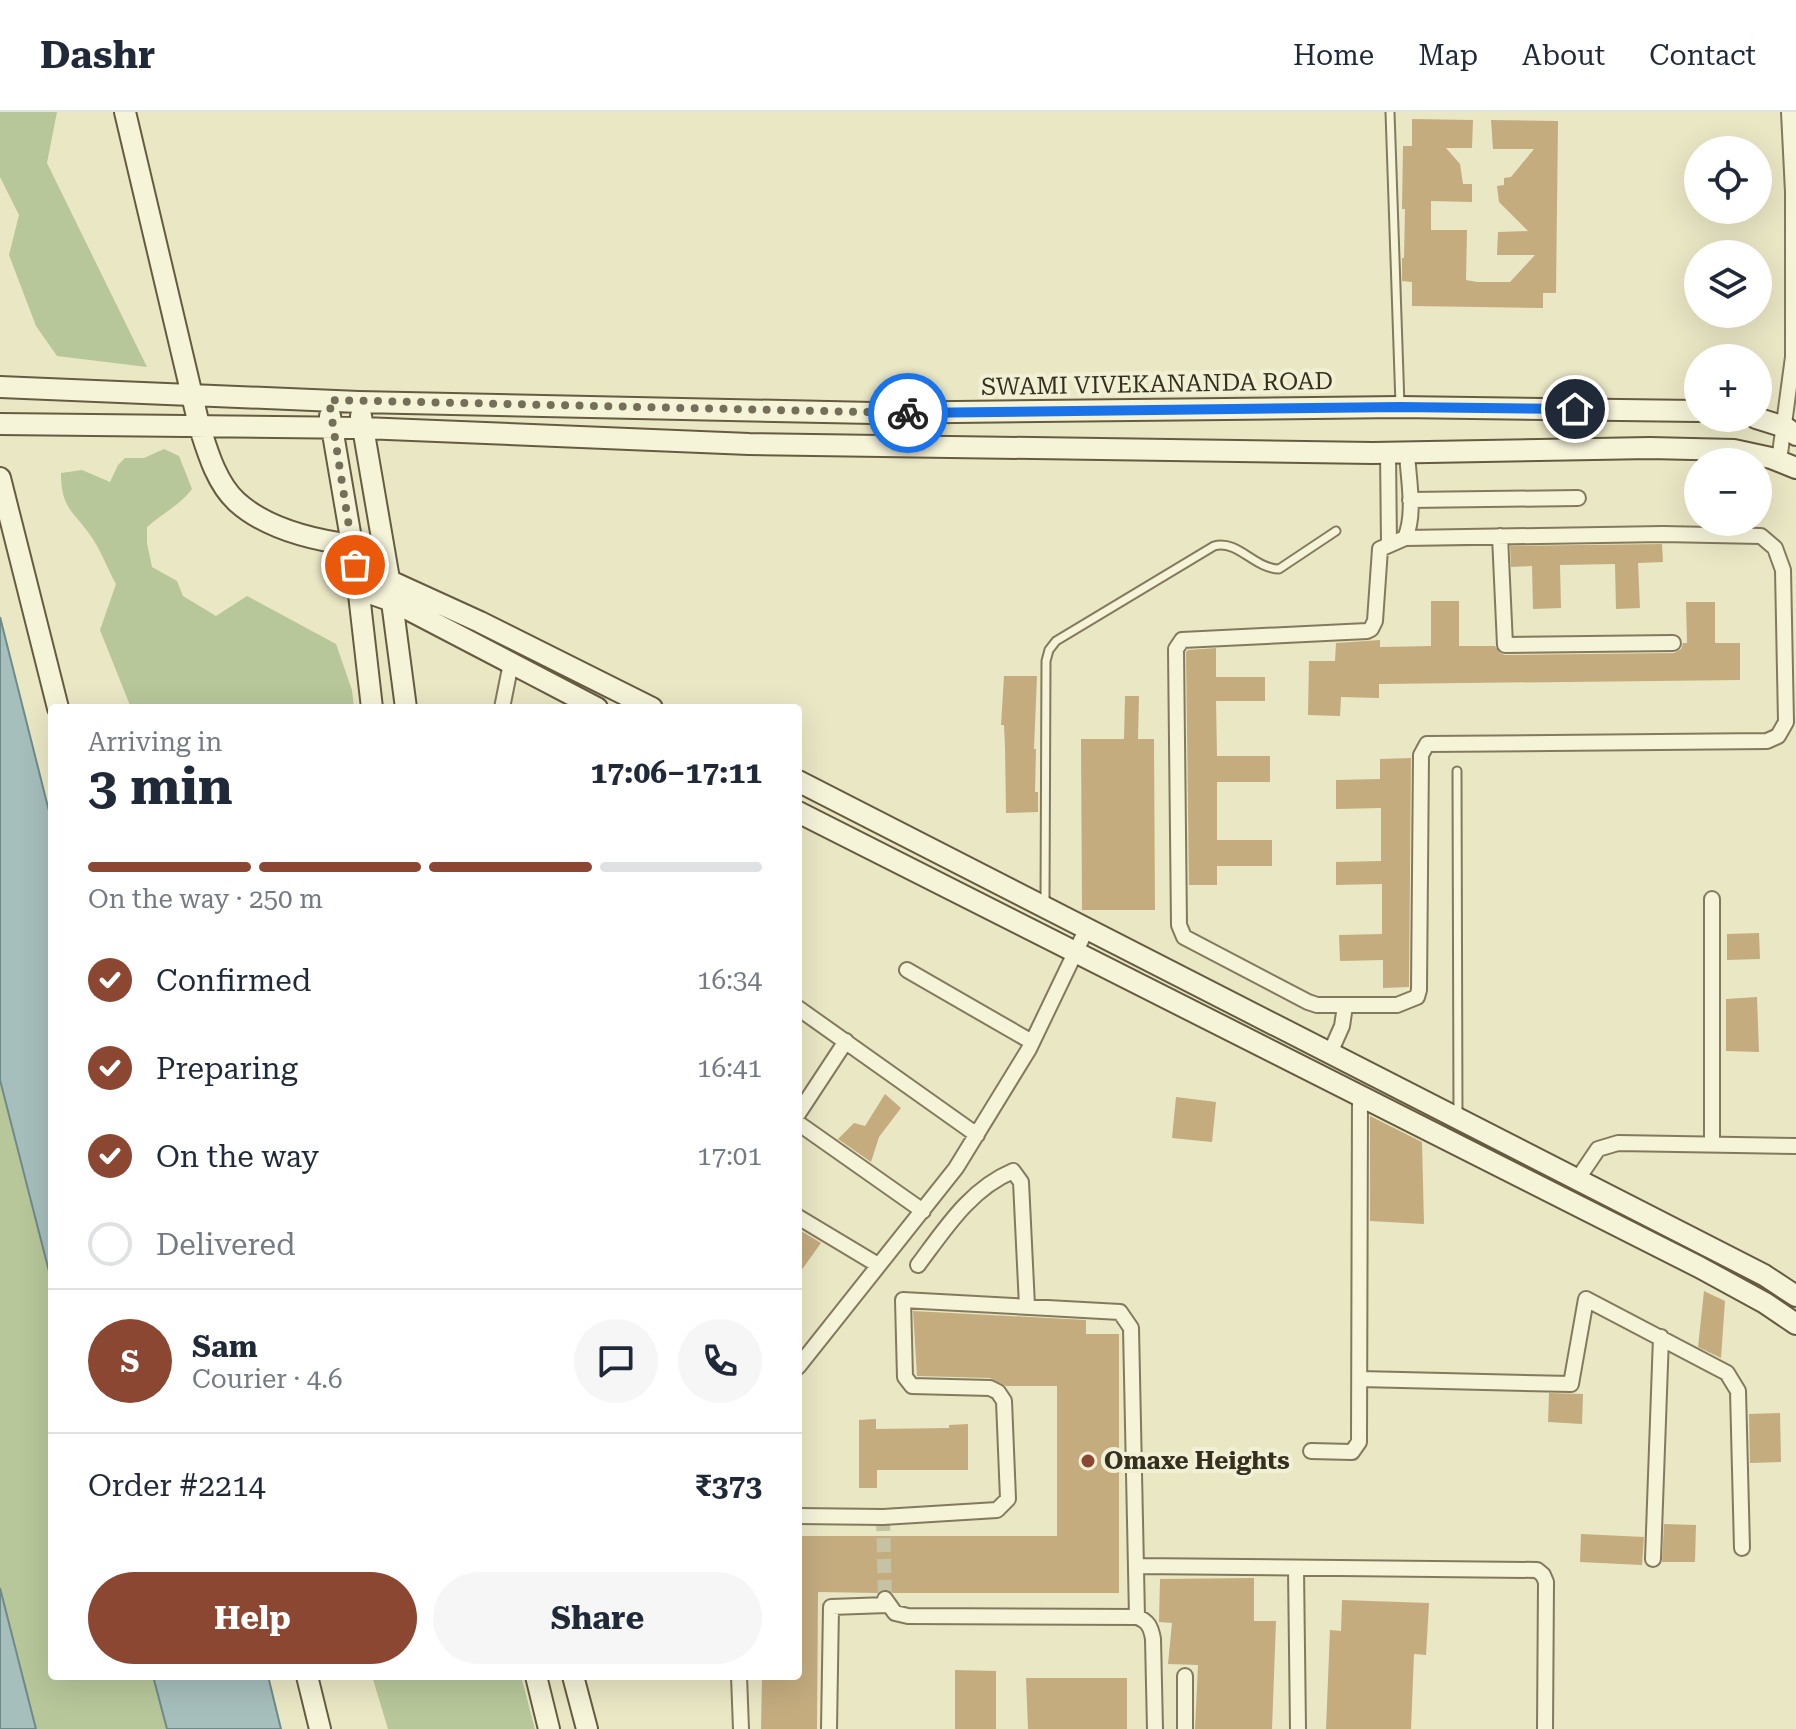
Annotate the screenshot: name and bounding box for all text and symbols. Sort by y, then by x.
text: Dashr [40,33,155,77]
text: Home [1293,39,1374,72]
text: Map [1418,39,1478,72]
text: About [1522,39,1605,72]
text: Contact [1649,39,1756,72]
map controls [1684,136,1772,536]
button: locate [1684,136,1772,224]
button: layers [1684,240,1772,328]
button: + [1684,344,1772,432]
street label: SWAMI VIVEKANANDA ROAD [981,367,1333,401]
courier [868,373,948,453]
pin [1541,375,1609,443]
icon: home [1553,387,1597,431]
icon: bike [886,391,930,435]
button: − [1684,448,1772,536]
pin [321,531,389,599]
icon: bag [333,543,377,587]
text: Arriving in [88,727,222,757]
text: 17:06–17:11 [590,755,762,790]
text: 3 min [88,756,233,817]
text: On the way · 250 m [88,884,323,914]
icon: check [88,958,132,1002]
text: Confirmed [156,963,311,998]
text: 16:34 [697,965,762,995]
icon: check [88,1046,132,1090]
text: Preparing [156,1051,298,1086]
text: 16:41 [697,1053,762,1083]
icon: check [88,1134,132,1178]
text: On the way [156,1139,319,1174]
text: 17:01 [697,1141,762,1171]
text: Delivered [156,1227,295,1262]
button: chat [574,1319,658,1403]
button: phone [678,1319,762,1403]
text: Sam [192,1329,258,1364]
text: S [121,1344,139,1379]
text: Courier · 4.6 [192,1364,342,1394]
place label: Omaxe Heights [1104,1447,1290,1475]
marker: Omaxe Heights [1079,1452,1097,1470]
text: Order #2214 [88,1468,266,1503]
text: ₹373 [695,1468,762,1503]
button: Help [88,1572,417,1664]
button: Share [433,1572,762,1664]

